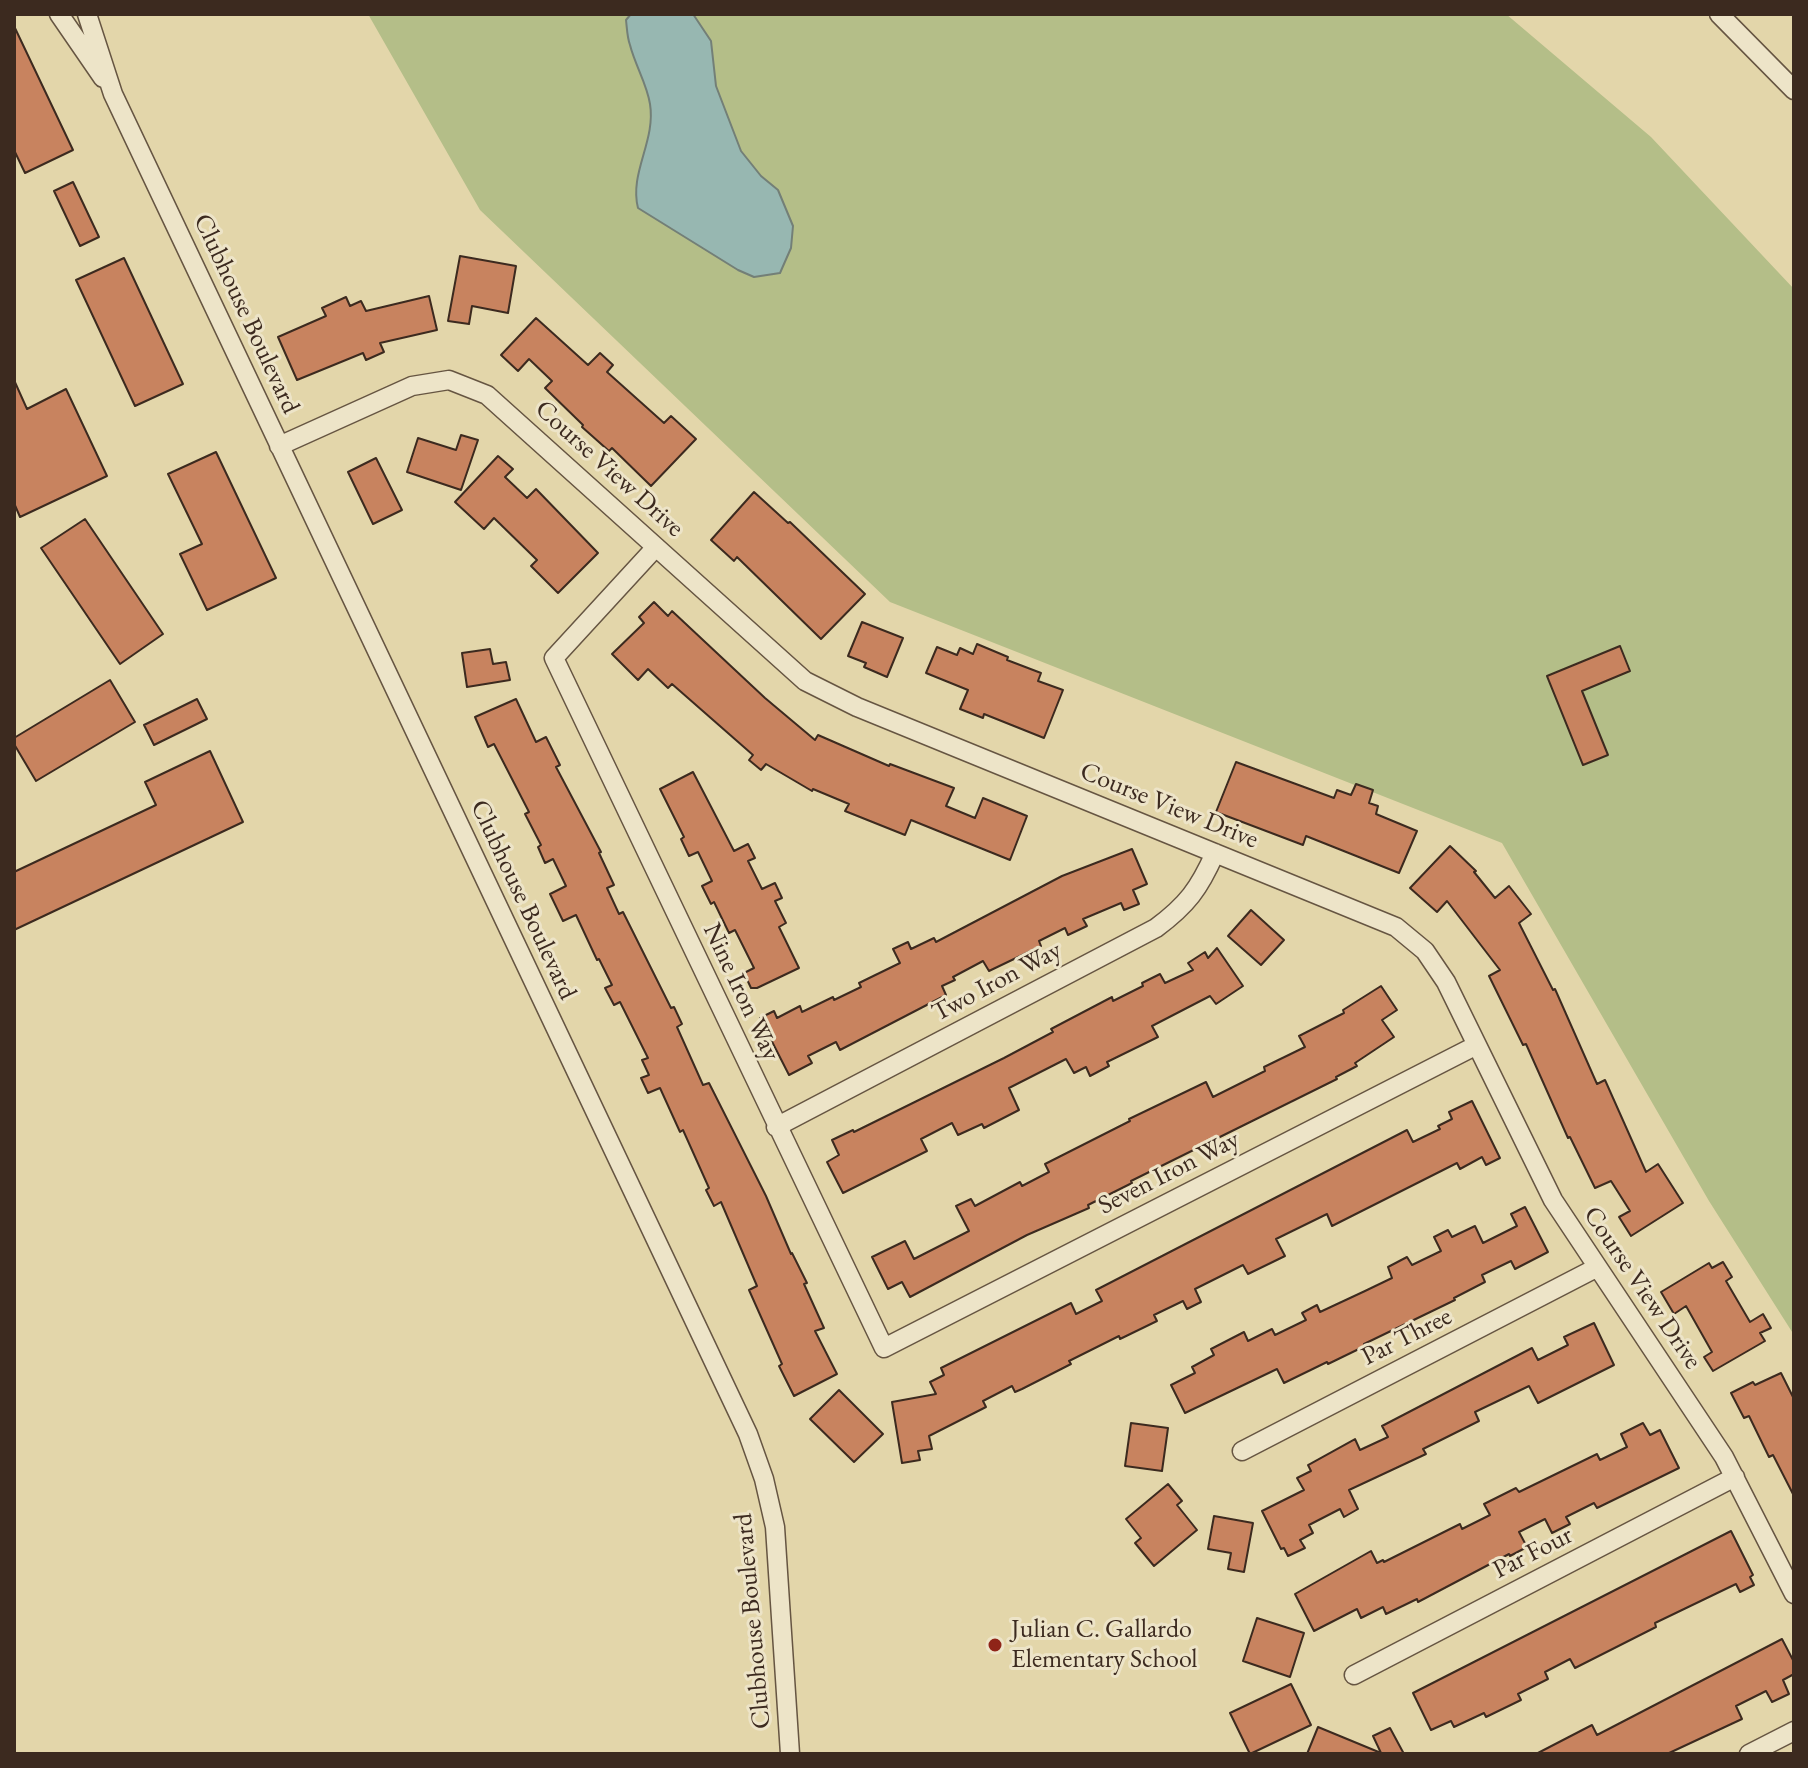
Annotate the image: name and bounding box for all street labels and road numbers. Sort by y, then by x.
street label: Clubhouse Boulevard [186,209,306,419]
street label: Course View Drive [528,394,690,544]
street label: Course View Drive [1075,756,1263,856]
street label: Clubhouse Boulevard [463,795,583,1005]
street label: Nine Iron Way [696,918,786,1066]
street label: Two Iron Way [927,935,1067,1029]
street label: Seven Iron Way [1093,1124,1245,1222]
street label: Course View Drive [1576,1201,1708,1375]
street label: Par Three [1357,1301,1457,1373]
street label: Clubhouse Boulevard [728,1512,778,1730]
street label: Par Four [1488,1520,1578,1586]

